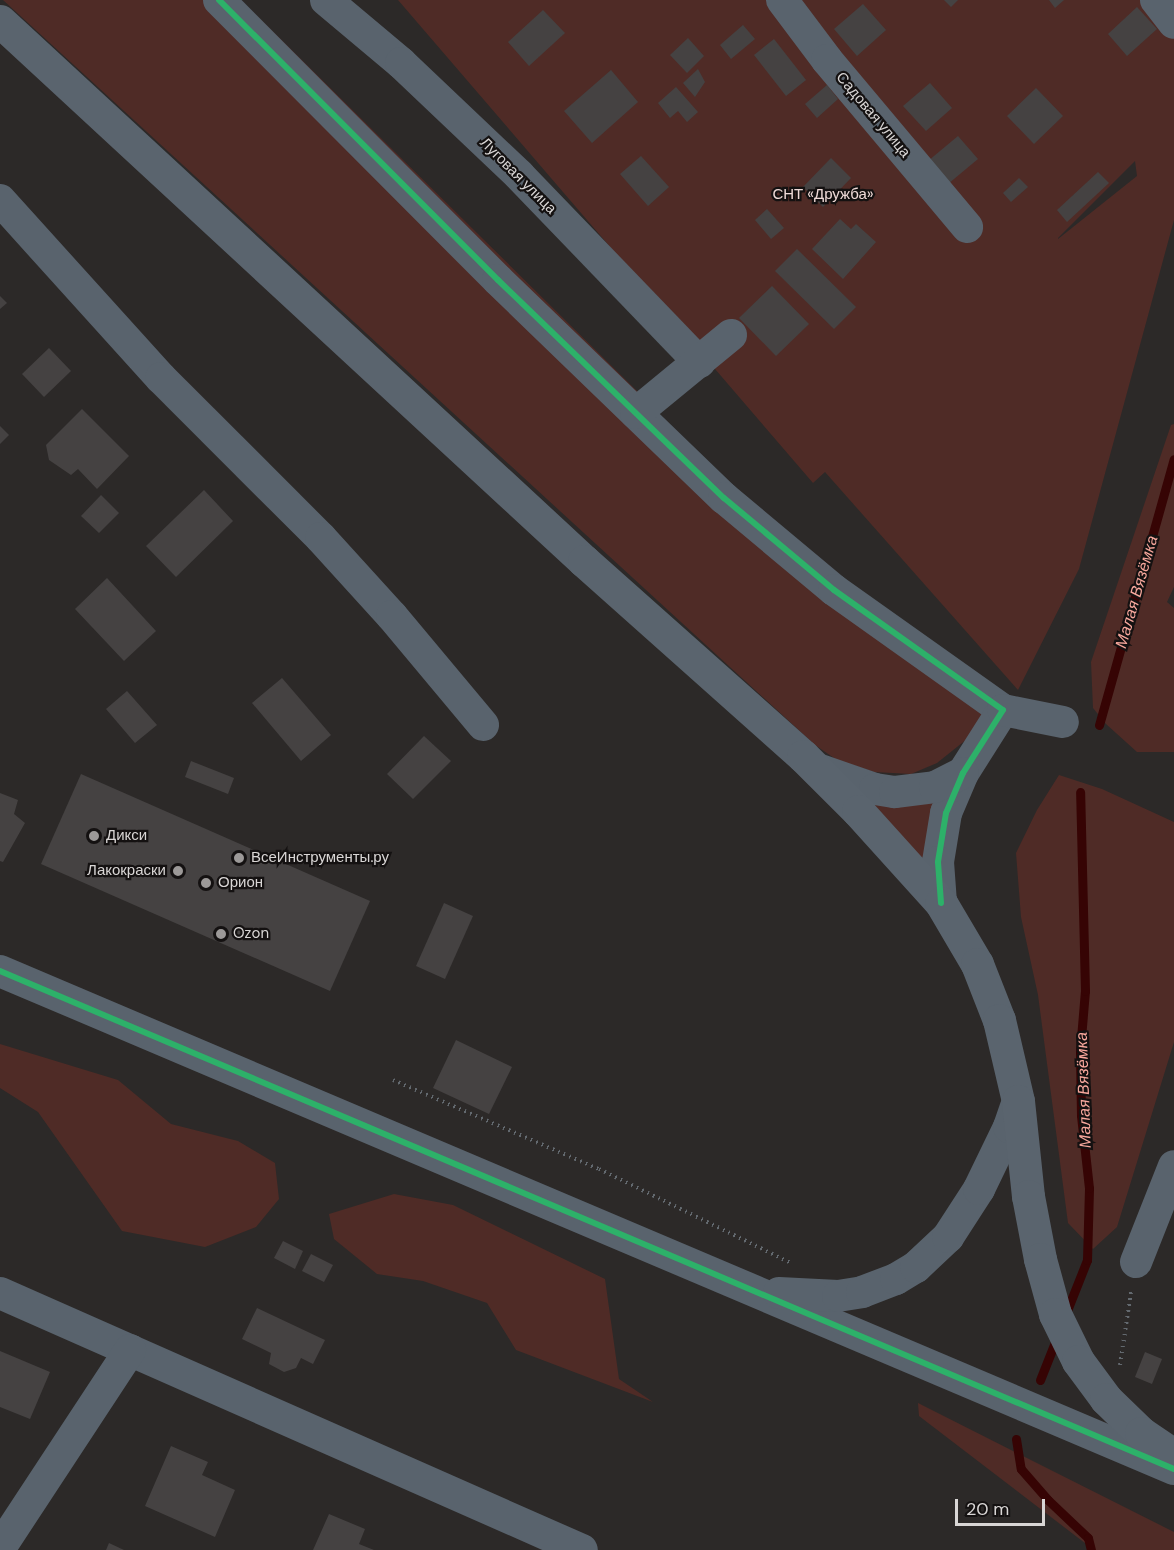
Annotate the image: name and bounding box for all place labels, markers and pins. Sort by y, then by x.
place label: Дикси [106,827,147,845]
marker: Дикси [87,829,101,843]
place label: ВсеИнструменты.ру [251,849,389,867]
marker: ВсеИнструменты.ру [232,851,246,865]
place label: Лакокраски [87,862,166,880]
marker: Лакокраски [171,864,185,878]
place label: Орион [218,874,263,892]
marker: Орион [199,876,213,890]
place label: Ozon [233,925,269,943]
marker: Ozon [214,927,228,941]

